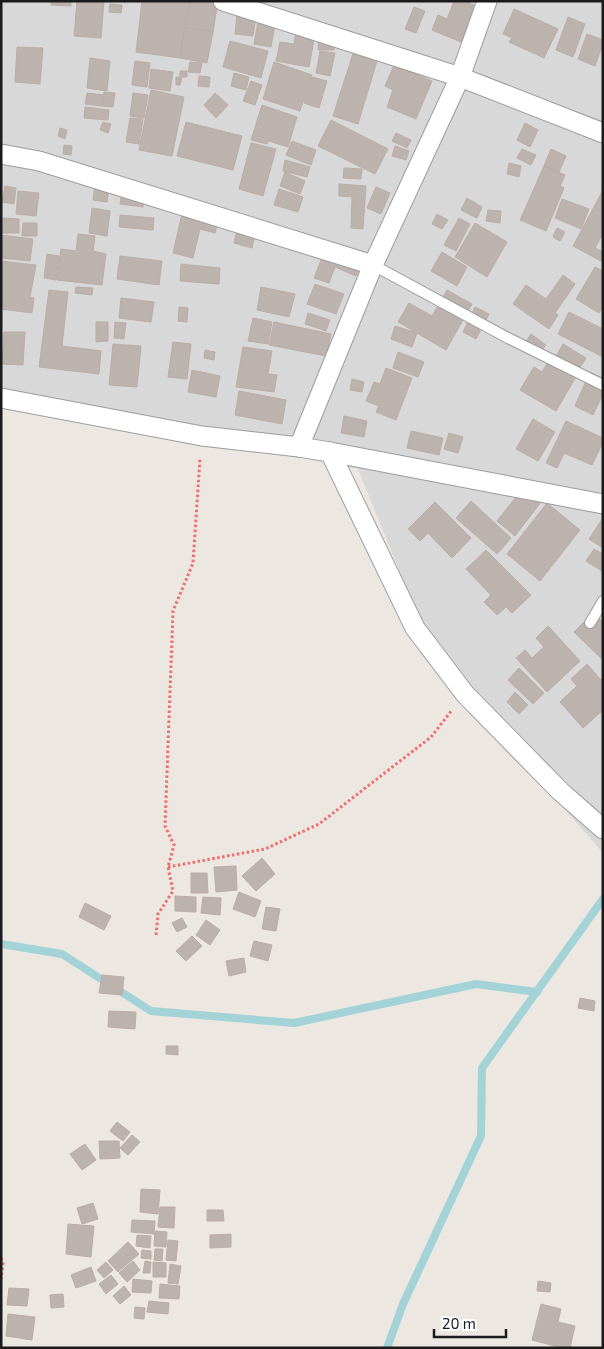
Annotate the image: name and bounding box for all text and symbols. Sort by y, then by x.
scale bar [434,1306,506,1338]
text: 20 m [442,1314,476,1332]

